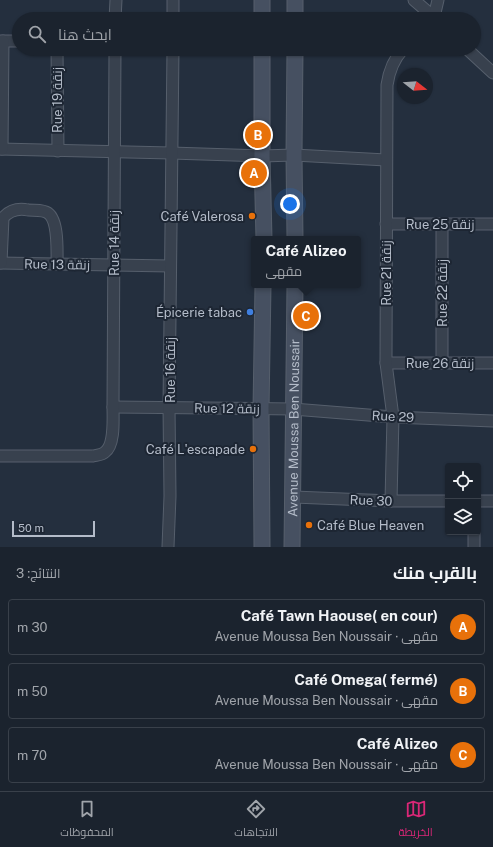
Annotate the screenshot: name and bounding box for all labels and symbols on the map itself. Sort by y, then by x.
street label: Rue 19 زنقة [50,67,65,133]
north arrow [397,68,433,104]
pin: B [245,120,271,150]
pin: A [241,158,267,188]
your location [280,194,300,214]
place label: Café Valerosa [161,209,244,224]
street label: Rue 14 زنقة [107,210,122,276]
marker: Café Valerosa [247,211,257,221]
street label: Rue 25 زنقة [406,217,474,232]
street label: Rue 21 زنقة [379,240,394,306]
street label: Rue 13 زنقة [24,256,90,273]
street label: Rue 22 زنقة [435,259,450,327]
pin: C [293,301,319,331]
place label: Épicerie tabac [156,304,242,320]
marker: Épicerie tabac [245,307,255,317]
street label: Rue 16 زنقة [163,337,178,403]
street label: Avenue Moussa Ben Noussair [285,339,302,517]
street label: Rue 26 زنقة [406,356,474,371]
street label: Rue 12 زنقة [194,400,260,417]
street label: Rue 29 [371,408,415,425]
place label: Café L'escapade [146,442,245,457]
marker: Café L'escapade [248,444,258,454]
street label: Rue 30 [349,492,393,509]
place label: Café Blue Heaven [317,518,424,533]
scale bar [12,519,95,538]
marker: Café Blue Heaven [304,520,314,530]

